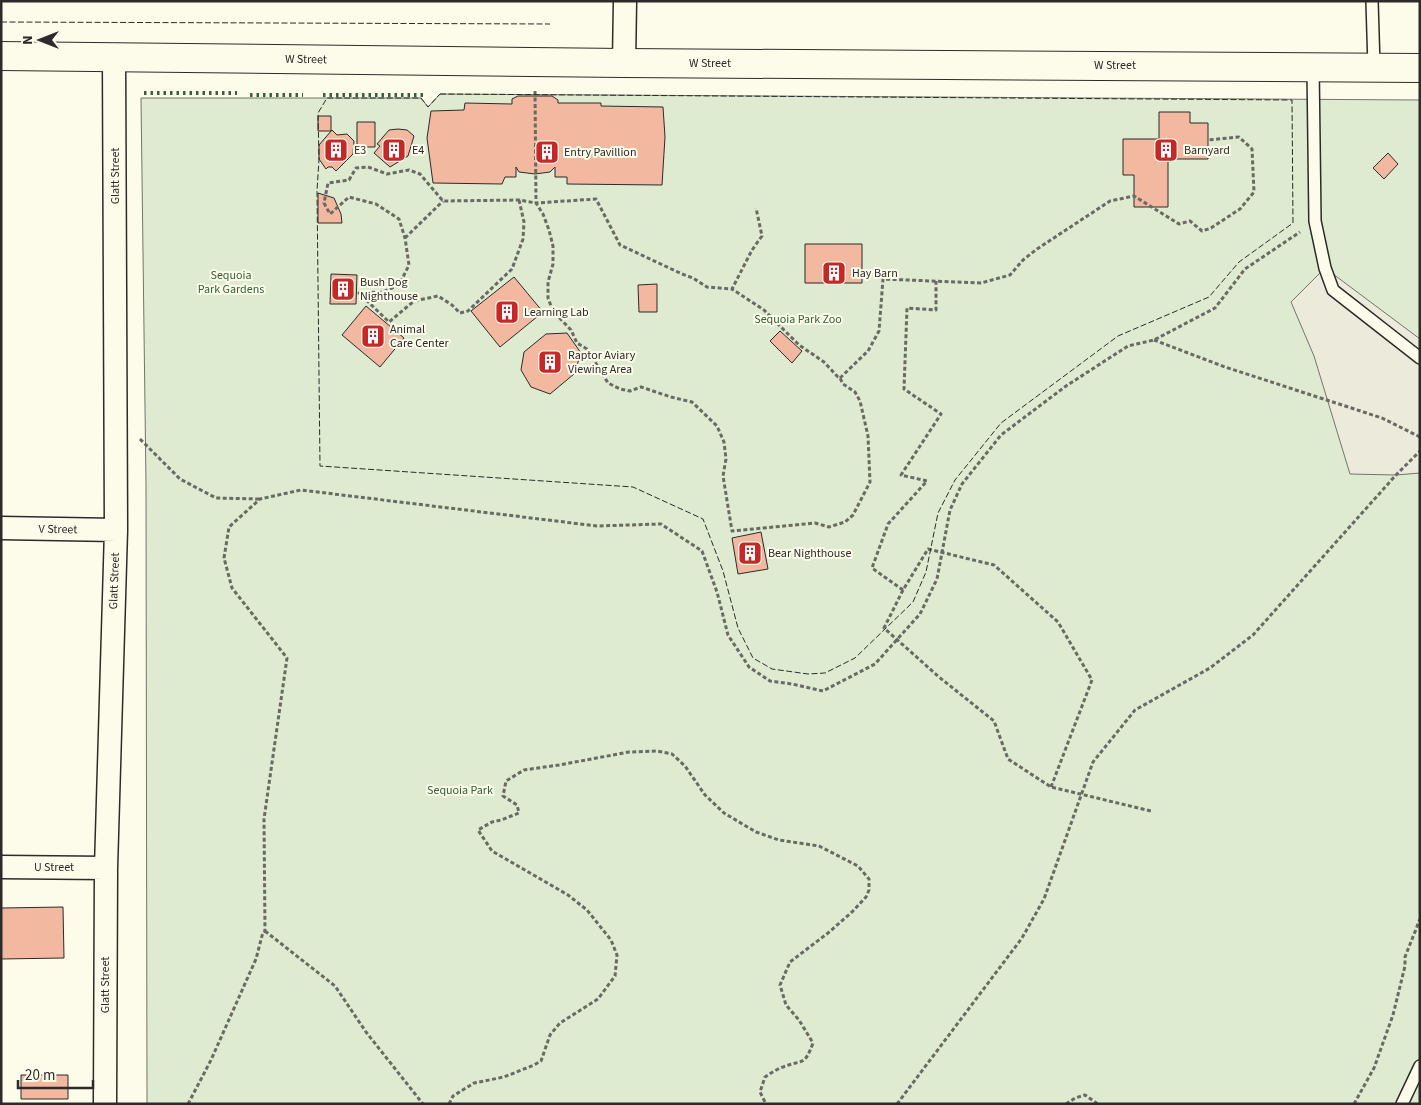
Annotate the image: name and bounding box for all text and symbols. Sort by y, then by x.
north arrow [15,15,65,65]
text: N [18,35,38,45]
street label: W Street [285,51,327,68]
street label: W Street [689,55,731,72]
street label: W Street [1094,57,1136,74]
building icon: E3 [323,137,349,163]
building icon: E4 [381,137,407,163]
building icon: Barnyard [1153,137,1179,163]
building icon: Entry Pavillion [534,139,560,165]
place label: E3 [354,142,366,159]
place label: E4 [412,142,424,159]
place label: Barnyard [1184,142,1230,159]
place label: Entry Pavillion [564,144,636,161]
street label: Glatt Street [107,148,124,204]
building icon: Hay Barn [821,260,847,286]
place label: Hay Barn [852,265,898,282]
park label: Sequoia Park Gardens [198,267,264,298]
place label: Bush Dog Nighthouse [360,274,418,305]
building icon: Bush Dog Nighthouse [330,276,356,302]
building icon: Learning Lab [494,299,520,325]
place label: Learning Lab [524,304,589,321]
park label: Sequoia Park Zoo [754,311,842,328]
place label: Animal Care Center [390,321,450,352]
building icon: Animal Care Center [360,323,386,349]
place label: Raptor Aviary Viewing Area [568,347,636,378]
building icon: Raptor Aviary Viewing Area [537,349,563,375]
street label: V Street [39,521,77,538]
building icon: Bear Nighthouse [737,540,763,566]
place label: Bear Nighthouse [768,545,851,562]
street label: Glatt Street [105,552,124,610]
park label: Sequoia Park [427,782,493,799]
street label: U Street [34,859,74,876]
street label: Glatt Street [97,957,114,1013]
scale bar [18,1058,92,1090]
text: 20 m [25,1065,55,1086]

